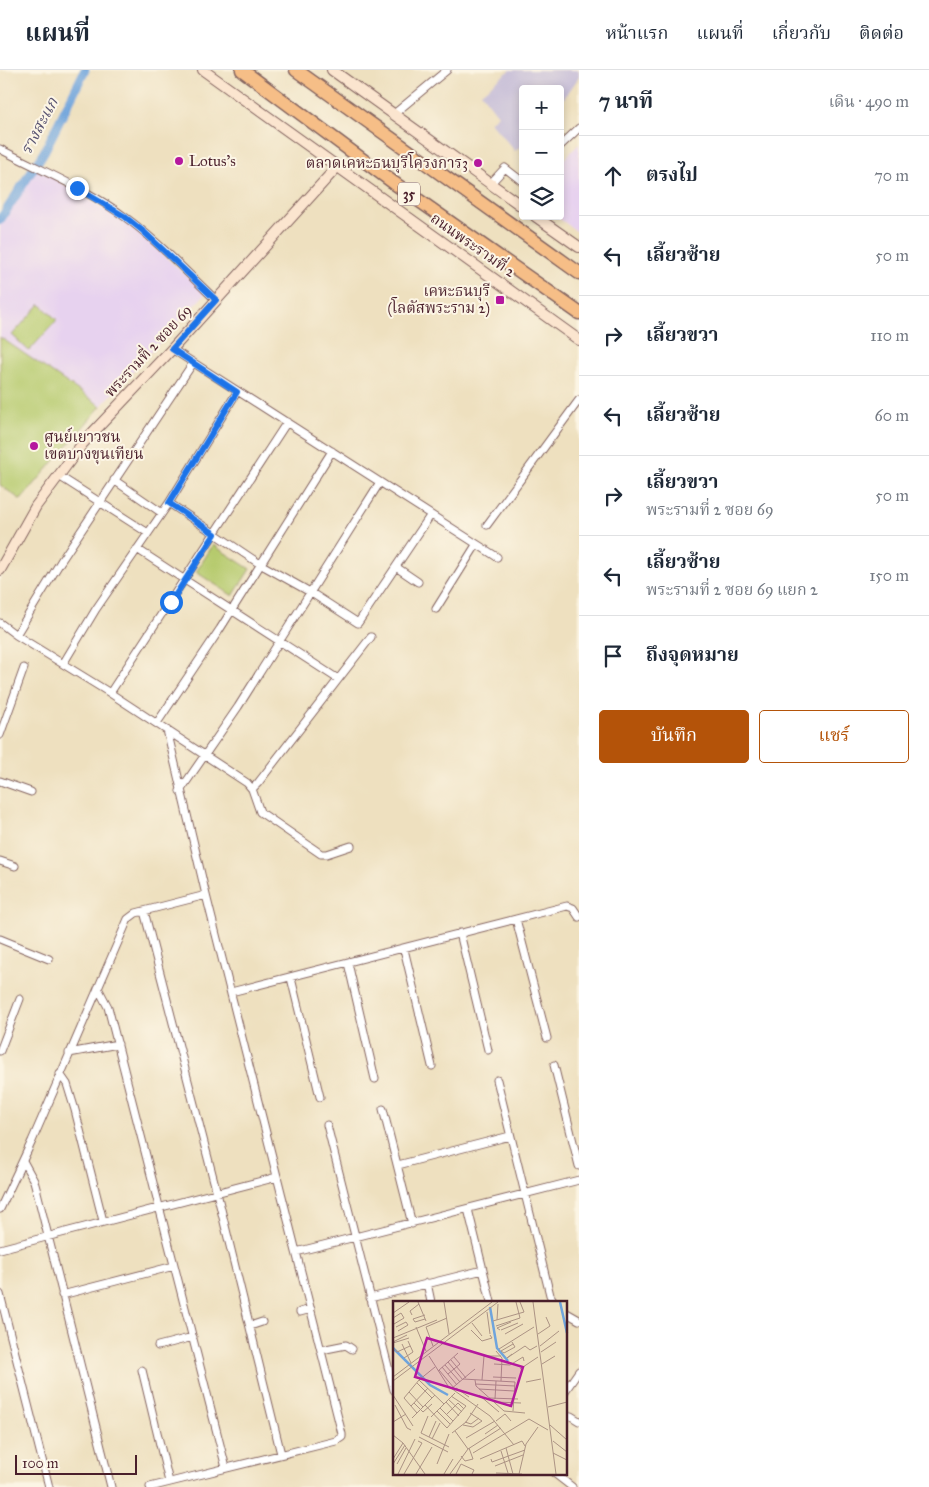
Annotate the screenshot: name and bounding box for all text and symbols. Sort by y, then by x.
text: แผนที่ [25,18,90,48]
text: หน้าแรก [605,22,668,44]
text: แผนที่ [696,22,744,44]
text: เกี่ยวกับ [772,22,831,44]
text: ติดต่อ [859,22,904,44]
map controls [519,85,564,220]
button: + [519,85,564,130]
text: 7 นาที [599,88,653,114]
text: เดิน · 490 m [829,92,909,111]
water label: รางสะแก [16,93,62,158]
button: − [519,130,564,175]
place label: Lotus's [189,152,236,170]
place label: ตลาดเคหะธนบุรีโครงการ3 [306,152,468,174]
marker: Lotus's [173,155,185,167]
marker: ตลาดเคหะธนบุรีโครงการ3 [472,157,484,169]
icon: ahead [599,162,627,190]
text: ตรงไป [646,163,698,186]
text: 70 m [874,166,909,185]
button: layers [519,175,564,220]
route end [66,177,89,200]
road number: 35 [398,182,420,206]
street label: ถนนพระรามที่ 2 [427,207,521,281]
icon: left [599,242,627,270]
text: เลี้ยวซ้าย [646,243,720,266]
text: 50 m [875,246,909,265]
place label: เคหะธนบุรี (โลตัสพระราม 2) [387,282,490,318]
marker: เคหะธนบุรี (โลตัสพระราม 2) [494,294,506,306]
street label: พระรามที่ 2 ซอย 69 [99,300,195,401]
icon: right [599,322,627,350]
text: เลี้ยวขวา [646,323,718,346]
text: 110 m [870,326,909,345]
icon: left [599,402,627,430]
text: เลี้ยวซ้าย [646,403,720,426]
text: 60 m [875,406,909,425]
place label: ศูนย์เยาวชน เขตบางขุนเทียน [44,427,144,465]
marker: ศูนย์เยาวชน เขตบางขุนเทียน [28,440,40,452]
text: เลี้ยวขวา [646,470,718,493]
icon: right [599,482,627,510]
text: 50 m [875,486,909,505]
text: พระรามที่ 2 ซอย 69 [646,500,773,519]
text: เลี้ยวซ้าย [646,550,720,573]
icon: left [599,562,627,590]
text: 150 m [869,566,909,585]
text: พระรามที่ 2 ซอย 69 แยก 2 [646,580,818,599]
route start [160,591,183,614]
icon: arrive [599,642,627,670]
text: ถึงจุดหมาย [646,643,739,666]
button: บันทึก [599,710,749,763]
button: แชร์ [759,710,909,763]
inset map [393,1301,566,1474]
scale bar [15,1452,138,1475]
text: 100 m [22,1455,59,1472]

